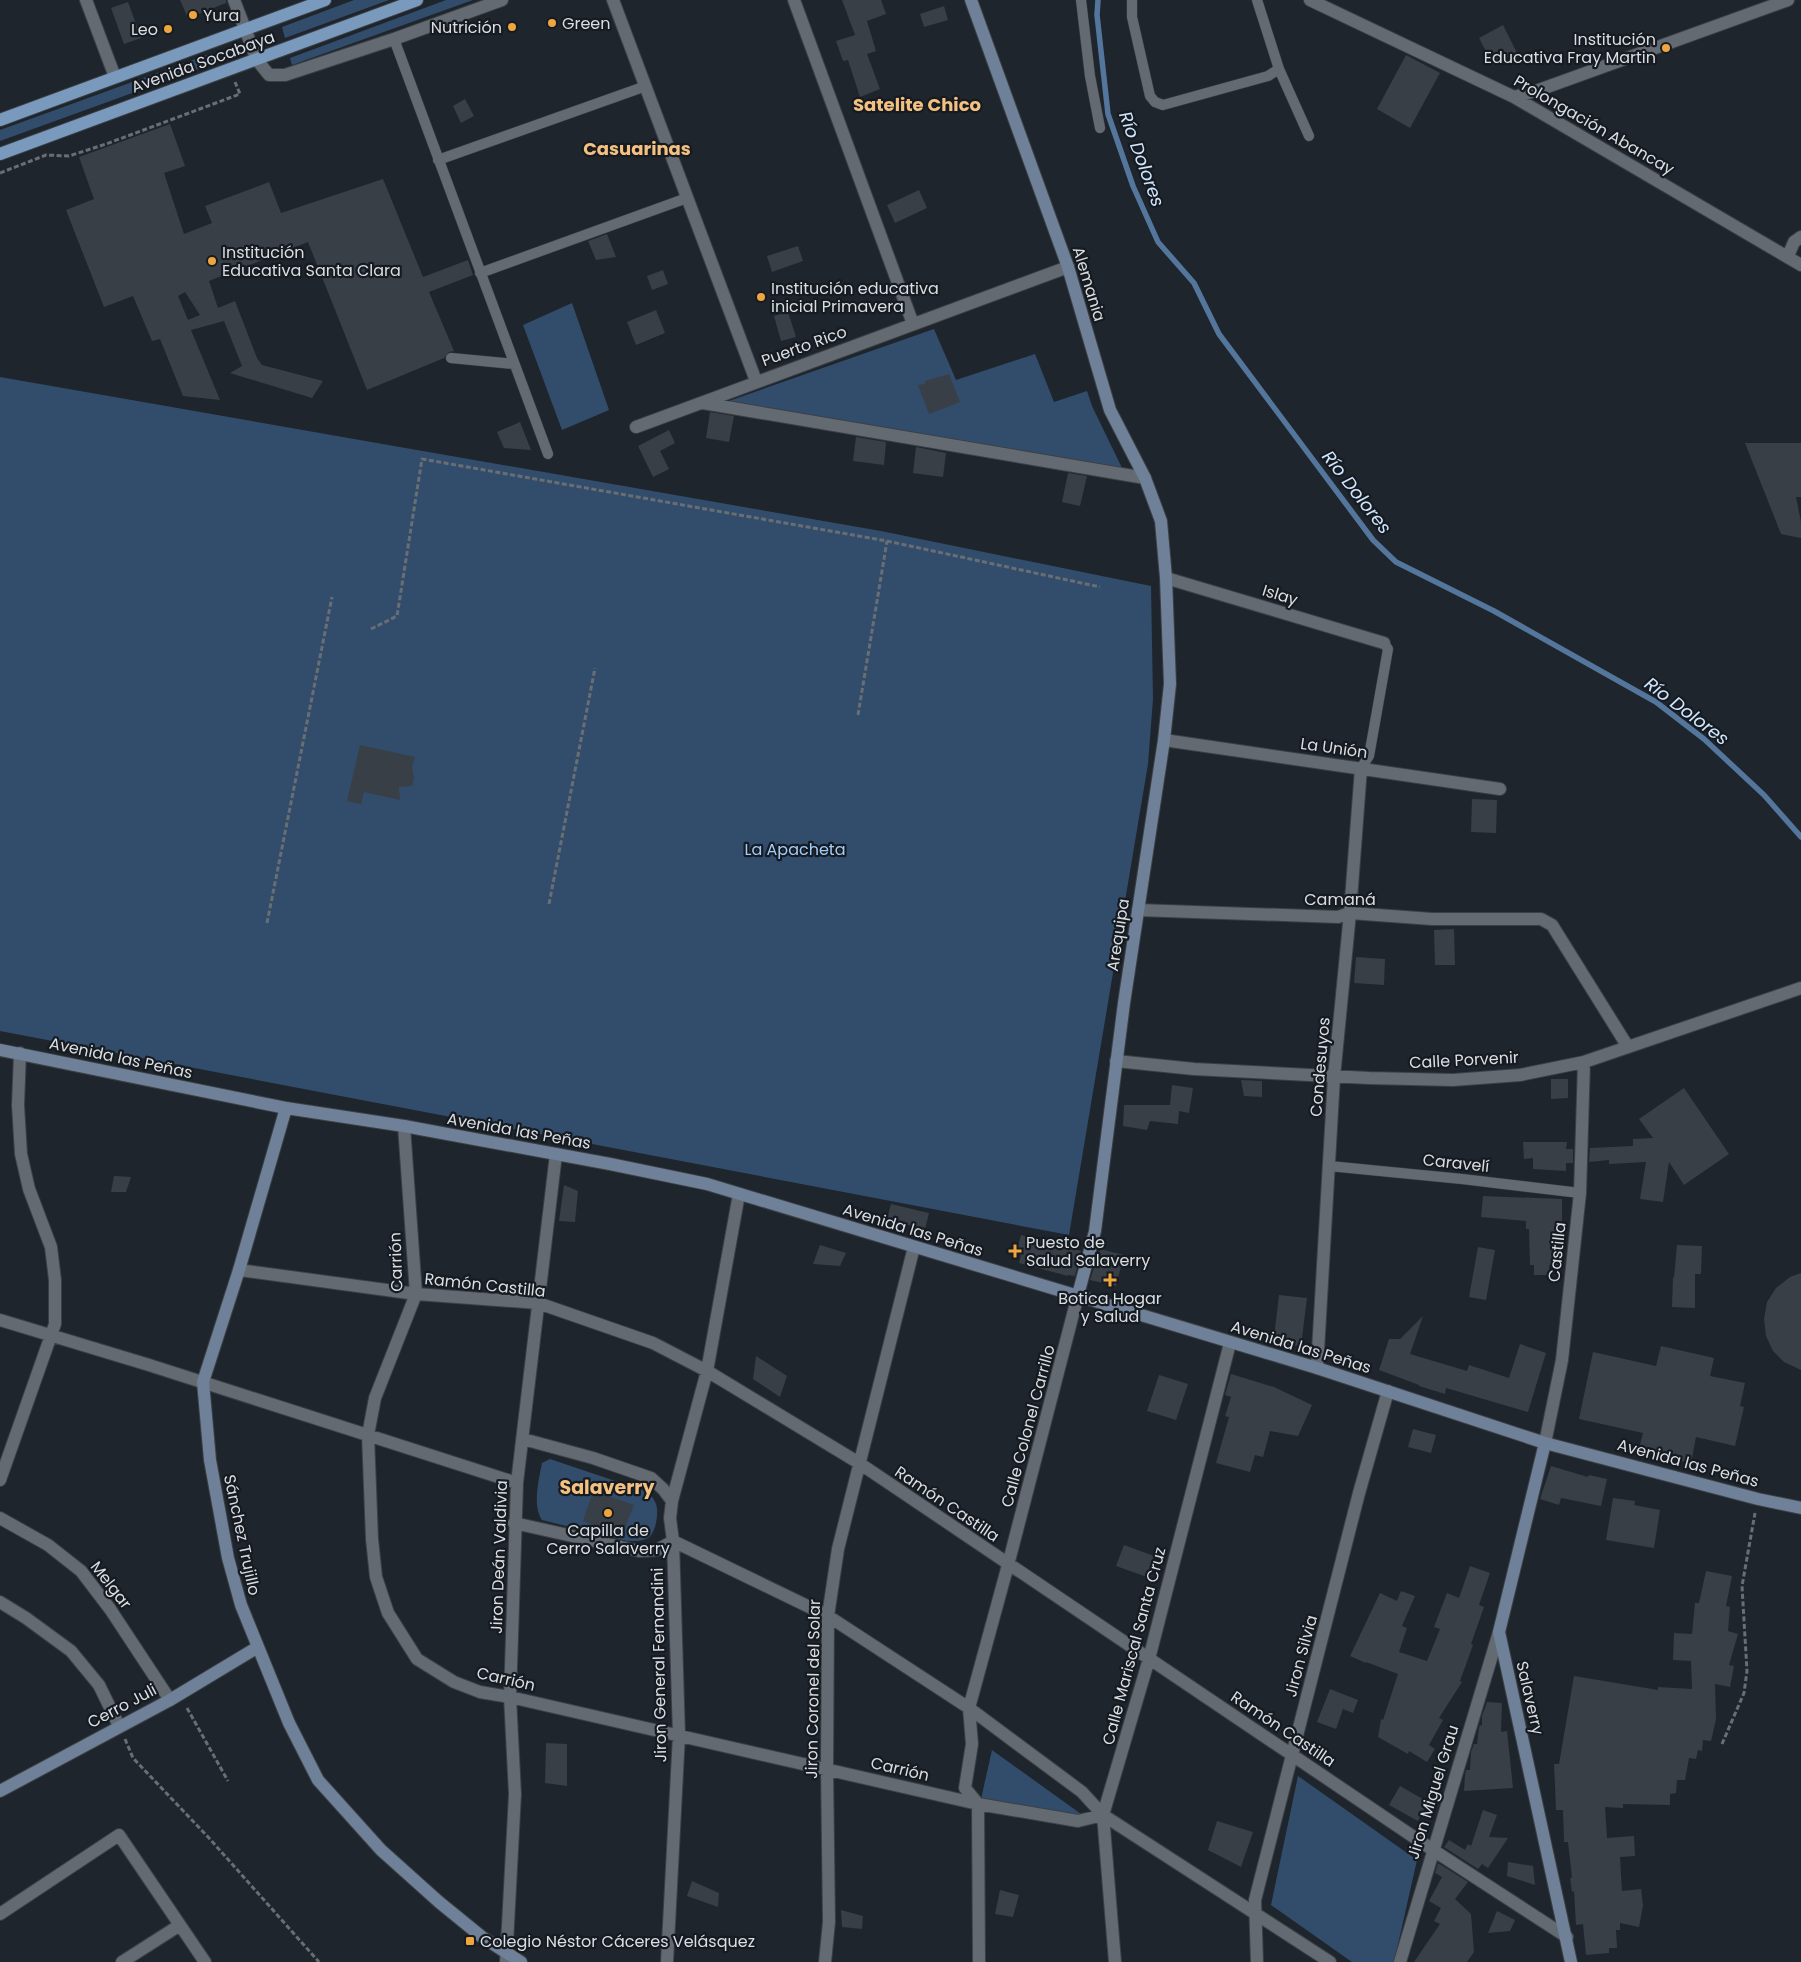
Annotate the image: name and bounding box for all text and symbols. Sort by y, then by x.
place label: Yura [203,4,239,27]
marker: Yura [187,9,199,21]
place label: Green [562,12,611,35]
place label: Nutrición [431,16,502,39]
marker: Green [546,17,558,29]
place label: Leo [131,18,158,41]
marker: Nutrición [506,21,518,33]
marker: Leo [162,23,174,35]
street label: Avenida Socabaya [128,25,278,99]
place label: Institución Educativa Fray Martin [1484,28,1656,69]
marker: Institución Educativa Fray Martin [1660,42,1672,54]
street label: Prolongación Abancay [1509,70,1679,180]
district label: Satelite Chico [853,92,981,117]
water label: Río Dolores [1113,108,1171,210]
district label: Casuarinas [583,136,691,161]
place label: Institución Educativa Santa Clara [222,241,401,282]
street label: Alemania [1067,244,1111,324]
marker: Institución Educativa Santa Clara [206,255,218,267]
place label: Institución educativa inicial Primavera [771,277,939,318]
marker: Institución educativa inicial Primavera [755,291,767,303]
street label: Puerto Rico [758,320,850,372]
water label: Río Dolores [1316,445,1398,539]
street label: Islay [1259,579,1301,611]
water label: Río Dolores [1640,671,1734,751]
street label: La Unión [1299,732,1369,764]
park label: La Apacheta [745,838,845,861]
street label: Camaná [1304,888,1376,911]
street label: Arequipa [1101,897,1135,973]
street label: Condesuyos [1304,1016,1336,1118]
street label: Avenida las Peñas [47,1032,195,1084]
street label: Calle Porvenir [1409,1046,1519,1074]
street label: Avenida las Peñas [445,1107,593,1155]
street label: Caravelí [1422,1148,1490,1178]
street label: Avenida las Peñas [840,1198,986,1262]
street label: Castilla [1542,1221,1572,1283]
place label: Puesto de Salud Salaverry [1026,1231,1150,1272]
street label: Carrión [383,1232,409,1292]
marker: Puesto de Salud Salaverry [1008,1244,1022,1258]
street label: Ramón Castilla [423,1267,547,1303]
marker: Botica Hogar y Salud [1104,1274,1116,1286]
place label: Botica Hogar y Salud [1058,1287,1162,1328]
street label: Avenida las Peñas [1228,1315,1374,1379]
street label: Calle Colonel Carrillo [995,1342,1061,1510]
street label: Avenida las Peñas [1615,1433,1761,1493]
street label: Ramón Castilla [890,1460,1004,1548]
street label: Sánchez Trujillo [218,1473,266,1597]
district label: Salaverry [560,1474,655,1501]
street label: Jiron Deán Valdivia [485,1480,513,1634]
marker: Capilla de Cerro Salaverry [602,1507,614,1519]
place label: Capilla de Cerro Salaverry [546,1519,670,1560]
street label: Calle Mariscal Santa Cruz [1096,1544,1172,1748]
street label: Melgar [85,1556,137,1614]
street label: Jiron General Fernandini [646,1567,672,1763]
street label: Jiron Coronel del Solar [800,1599,826,1779]
street label: Jiron Silvia [1279,1612,1323,1700]
street label: Salaverry [1510,1659,1550,1737]
street label: Carrión [474,1661,538,1697]
street label: Cerro Juli [83,1678,161,1734]
street label: Ramón Castilla [1226,1685,1340,1773]
street label: Jiron Miguel Grau [1402,1722,1464,1862]
street label: Carrión [868,1751,932,1787]
place label: Colegio Néstor Cáceres Velásquez [480,1930,755,1953]
marker: Colegio Néstor Cáceres Velásquez [464,1935,476,1947]

